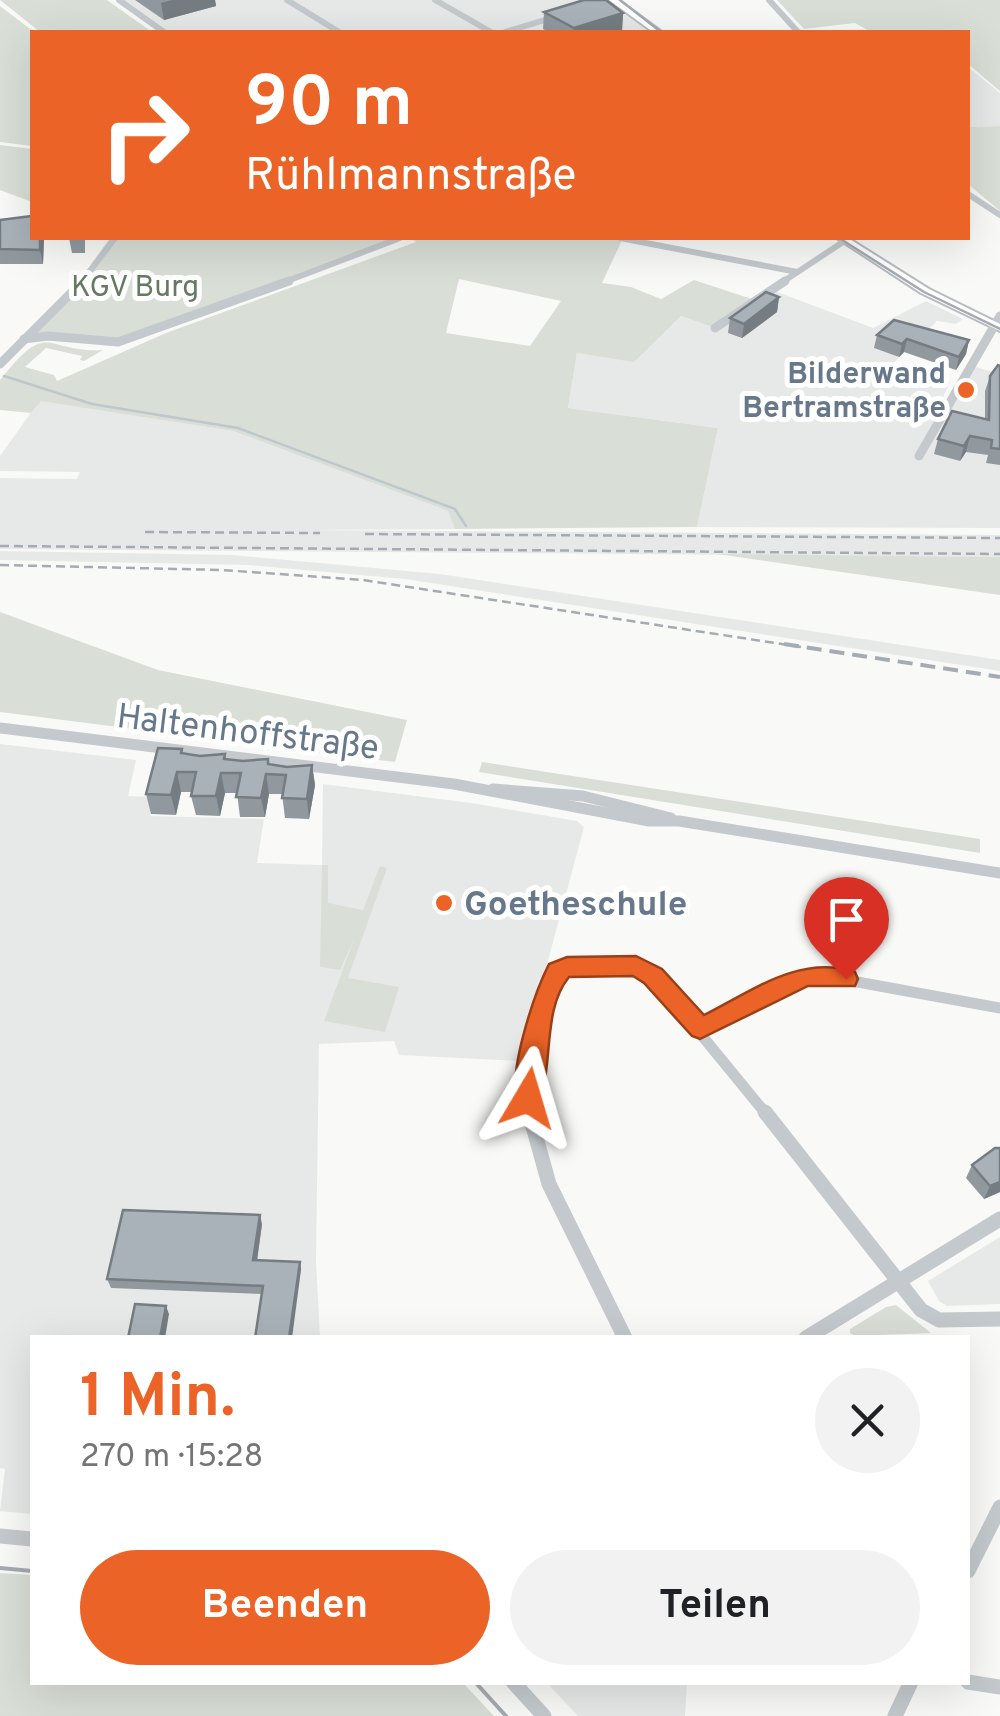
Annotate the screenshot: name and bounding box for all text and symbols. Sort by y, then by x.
text: 90 m [245,62,413,151]
icon: right [80,70,210,200]
text: Rühlmannstraße [245,149,576,206]
park label: KGV Burg [71,270,199,307]
place label: Bilderwand Bertramstraße [742,357,946,428]
marker: Bilderwand Bertramstraße [955,379,977,401]
street label: Haltenhoffstraße [114,696,381,772]
pin [804,877,889,980]
place label: Goetheschule [464,884,687,928]
marker: Goetheschule [433,892,455,914]
icon: arrive [819,892,874,947]
position arrow [476,1046,580,1150]
text: 1 Min. [80,1362,235,1438]
button: close [815,1368,920,1473]
text: 270 m · 15:28 [80,1438,263,1478]
button: Beenden [80,1550,490,1665]
button: Teilen [510,1550,920,1665]

